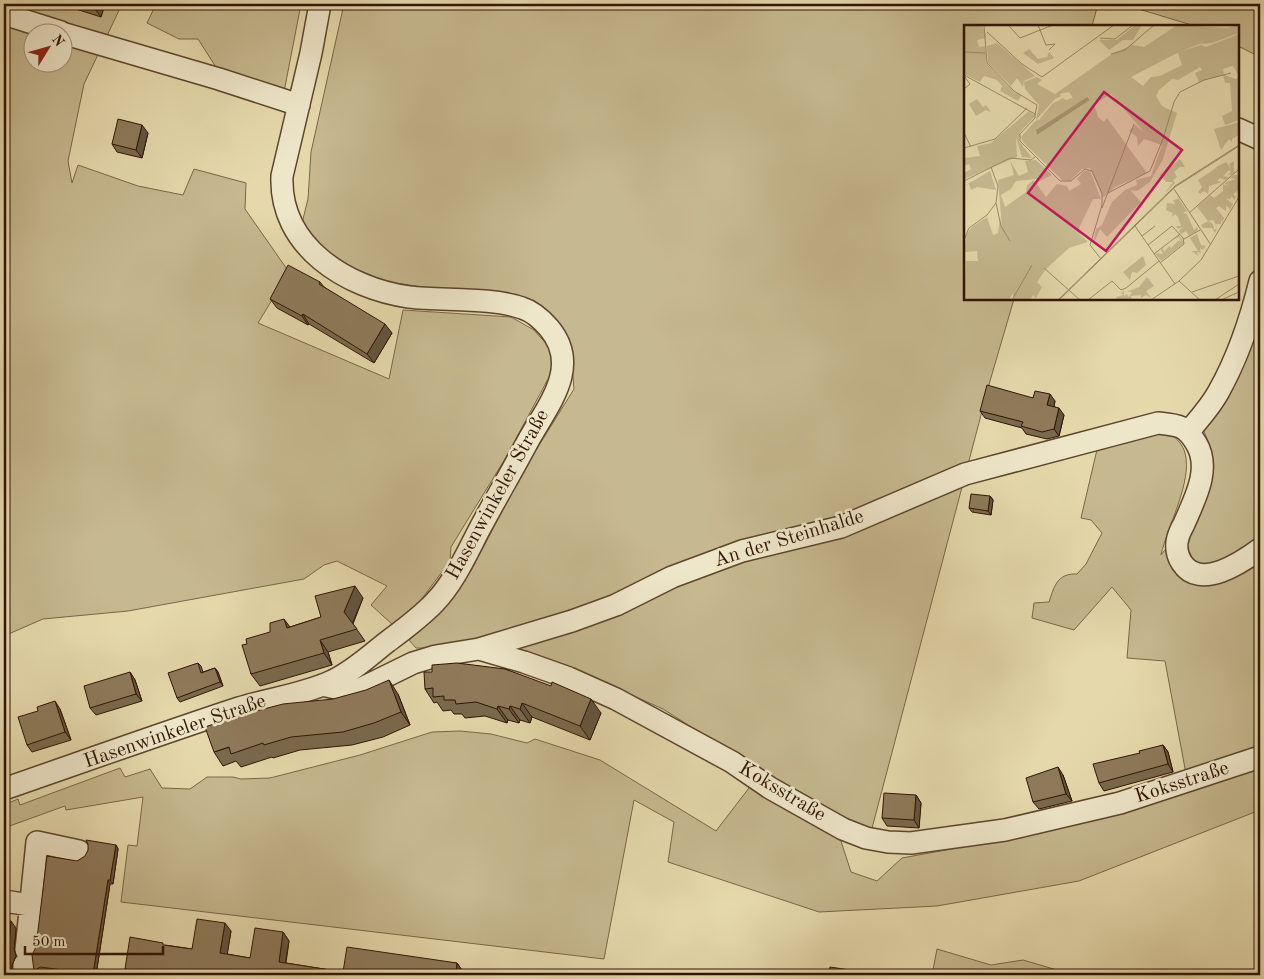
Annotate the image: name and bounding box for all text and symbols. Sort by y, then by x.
north arrow [22,22,72,72]
inset map [964,25,1239,300]
text: N [49,32,67,50]
street label: Hasenwinkeler Straße [443,407,553,583]
street label: An der Steinhalde [712,507,866,571]
street label: Hasenwinkeler Straße [81,691,269,773]
street label: Koksstraße [735,758,829,826]
street label: Koksstraße [1132,758,1232,808]
scale bar [25,924,162,956]
text: 50 m [32,935,66,950]

